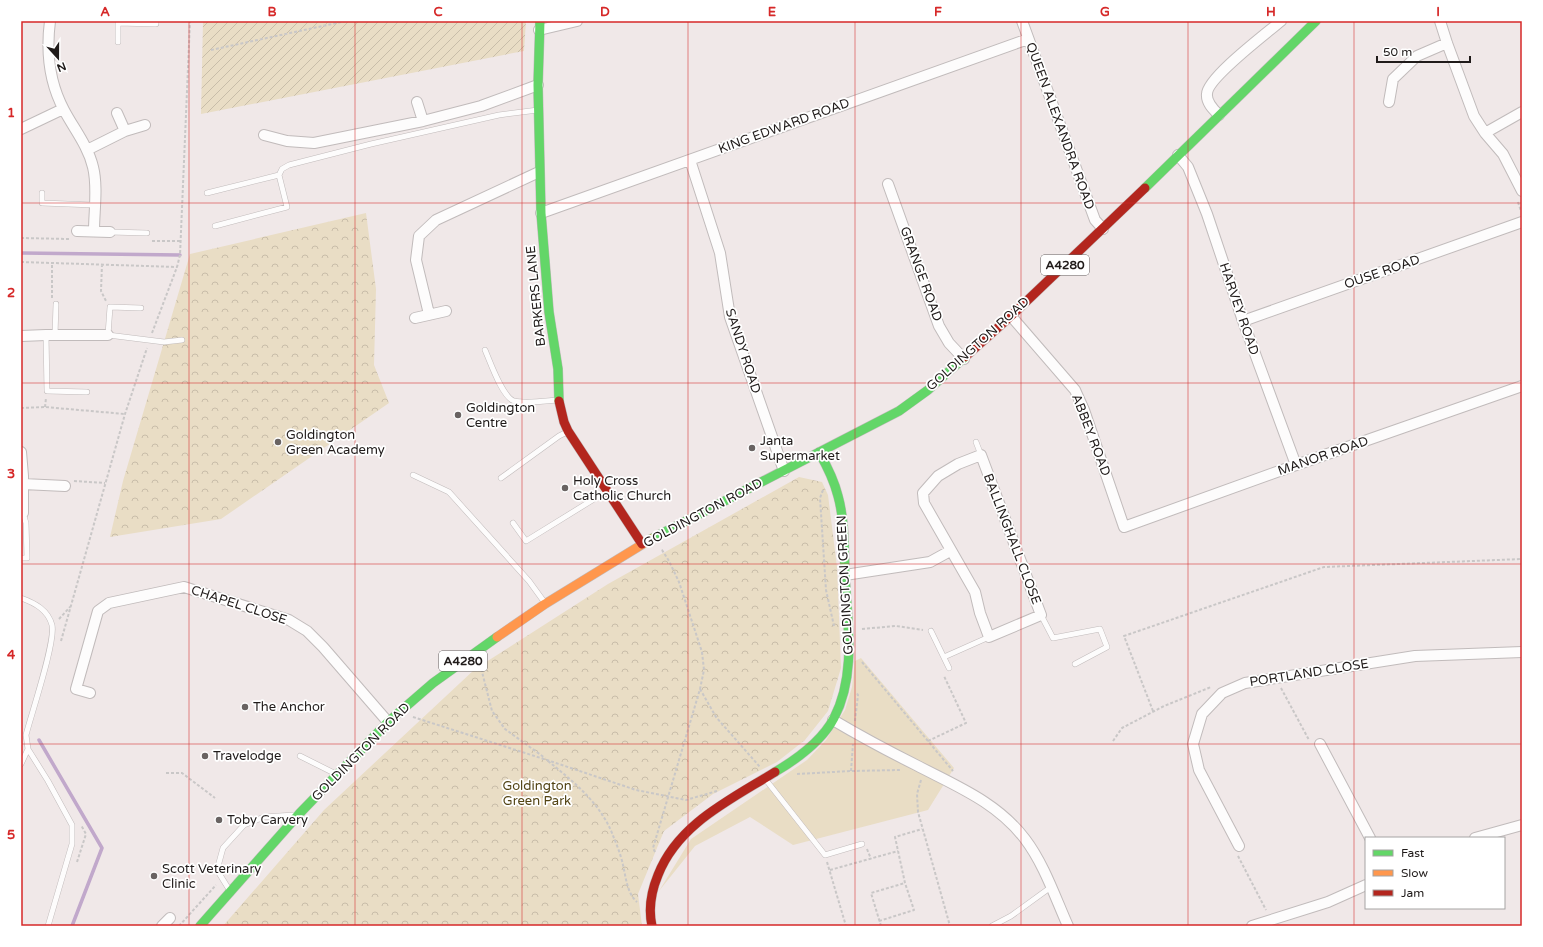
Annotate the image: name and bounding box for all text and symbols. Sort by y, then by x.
text: A [100,4,110,20]
text: B [267,4,277,20]
text: C [433,4,443,20]
text: D [600,4,610,20]
text: E [768,4,776,20]
text: F [934,4,942,20]
text: G [1100,4,1110,20]
text: H [1266,4,1276,20]
text: I [1436,4,1440,20]
north arrow [38,38,78,78]
scale bar [1377,38,1470,64]
street label: QUEEN ALEXANDRA ROAD [1022,40,1098,212]
text: 50 m [1383,45,1412,59]
text: N [55,59,68,75]
street label: KING EDWARD ROAD [716,95,852,157]
text: 1 [7,105,15,121]
street label: GRANGE ROAD [896,224,946,324]
street label: BARKERS LANE [523,245,549,347]
street label: OUSE ROAD [1342,251,1422,292]
road number: A4280 [1041,255,1089,275]
street label: HARVEY ROAD [1216,261,1262,358]
text: 2 [7,285,15,301]
street label: GOLDINGTON ROAD [923,294,1033,394]
street label: SANDY ROAD [722,307,764,396]
street label: ABBEY ROAD [1068,392,1114,479]
place label: Goldington Centre [466,400,535,431]
marker: Goldington Centre [453,410,463,420]
place label: Goldington Green Academy [286,427,385,458]
place label: Janta Supermarket [760,433,840,464]
street label: MANOR ROAD [1275,433,1371,479]
marker: Goldington Green Academy [273,437,283,447]
marker: Janta Supermarket [747,443,757,453]
text: 3 [7,466,15,482]
street label: BALLINGHALL CLOSE [980,471,1044,607]
place label: Holy Cross Catholic Church [573,473,671,504]
street label: GOLDINGTON ROAD [641,475,766,551]
marker: Holy Cross Catholic Church [560,483,570,493]
street label: GOLDINGTON GREEN [833,515,857,655]
street label: CHAPEL CLOSE [189,582,289,628]
text: 4 [7,647,16,663]
road number: A4280 [439,651,487,671]
street label: PORTLAND CLOSE [1248,656,1370,690]
place label: The Anchor [253,699,325,715]
street label: GOLDINGTON ROAD [308,699,414,805]
marker: The Anchor [240,702,250,712]
place label: Travelodge [213,748,281,764]
marker: Travelodge [200,751,210,761]
park label: Goldington Green Park [502,778,572,809]
place label: Toby Carvery [227,812,308,828]
marker: Toby Carvery [214,815,224,825]
text: 5 [7,827,15,843]
legend [1365,837,1505,909]
text: Fast [1401,846,1425,860]
place label: Scott Veterinary Clinic [162,861,261,892]
text: Slow [1401,866,1428,880]
marker: Scott Veterinary Clinic [149,871,159,881]
text: Jam [1401,886,1424,900]

